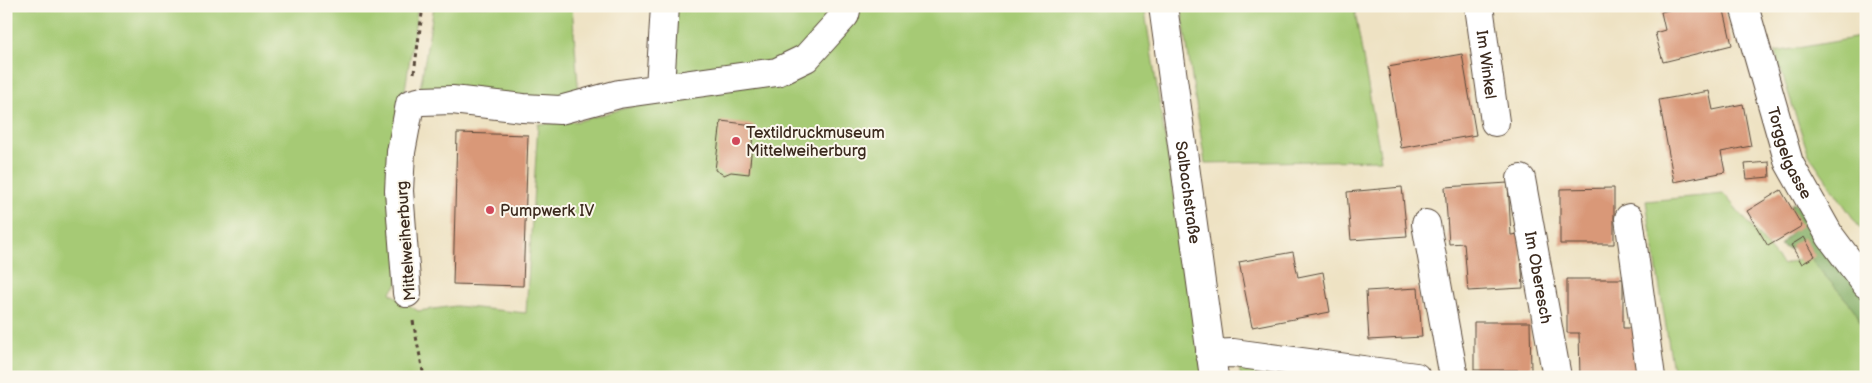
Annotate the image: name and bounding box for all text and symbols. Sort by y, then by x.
street label: Im Winkel [1471,29,1500,100]
street label: Torggelgasse [1762,105,1816,203]
place label: Textildruckmuseum Mittelweiherburg [746,124,885,161]
marker: Textildruckmuseum Mittelweiherburg [730,135,742,147]
street label: Salbachstraße [1171,140,1204,246]
street label: Mittelweiherburg [393,180,420,302]
place label: Pumpwerk IV [500,202,594,221]
marker: Pumpwerk IV [484,204,496,216]
street label: Im Oberesch [1520,230,1555,325]

